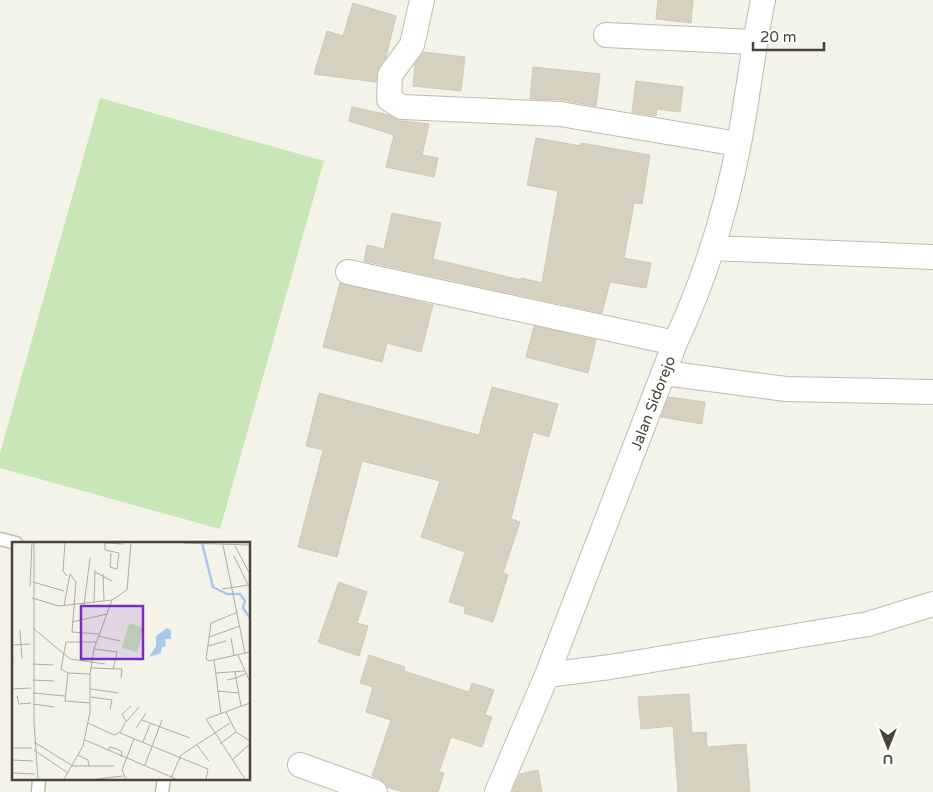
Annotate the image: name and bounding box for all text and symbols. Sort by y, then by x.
scale bar [753,20,824,52]
text: 20 m [760,28,797,46]
street label: Jalan Sidorejo [627,354,679,452]
inset map [12,542,250,780]
north arrow [863,722,913,772]
text: U [883,751,893,768]

